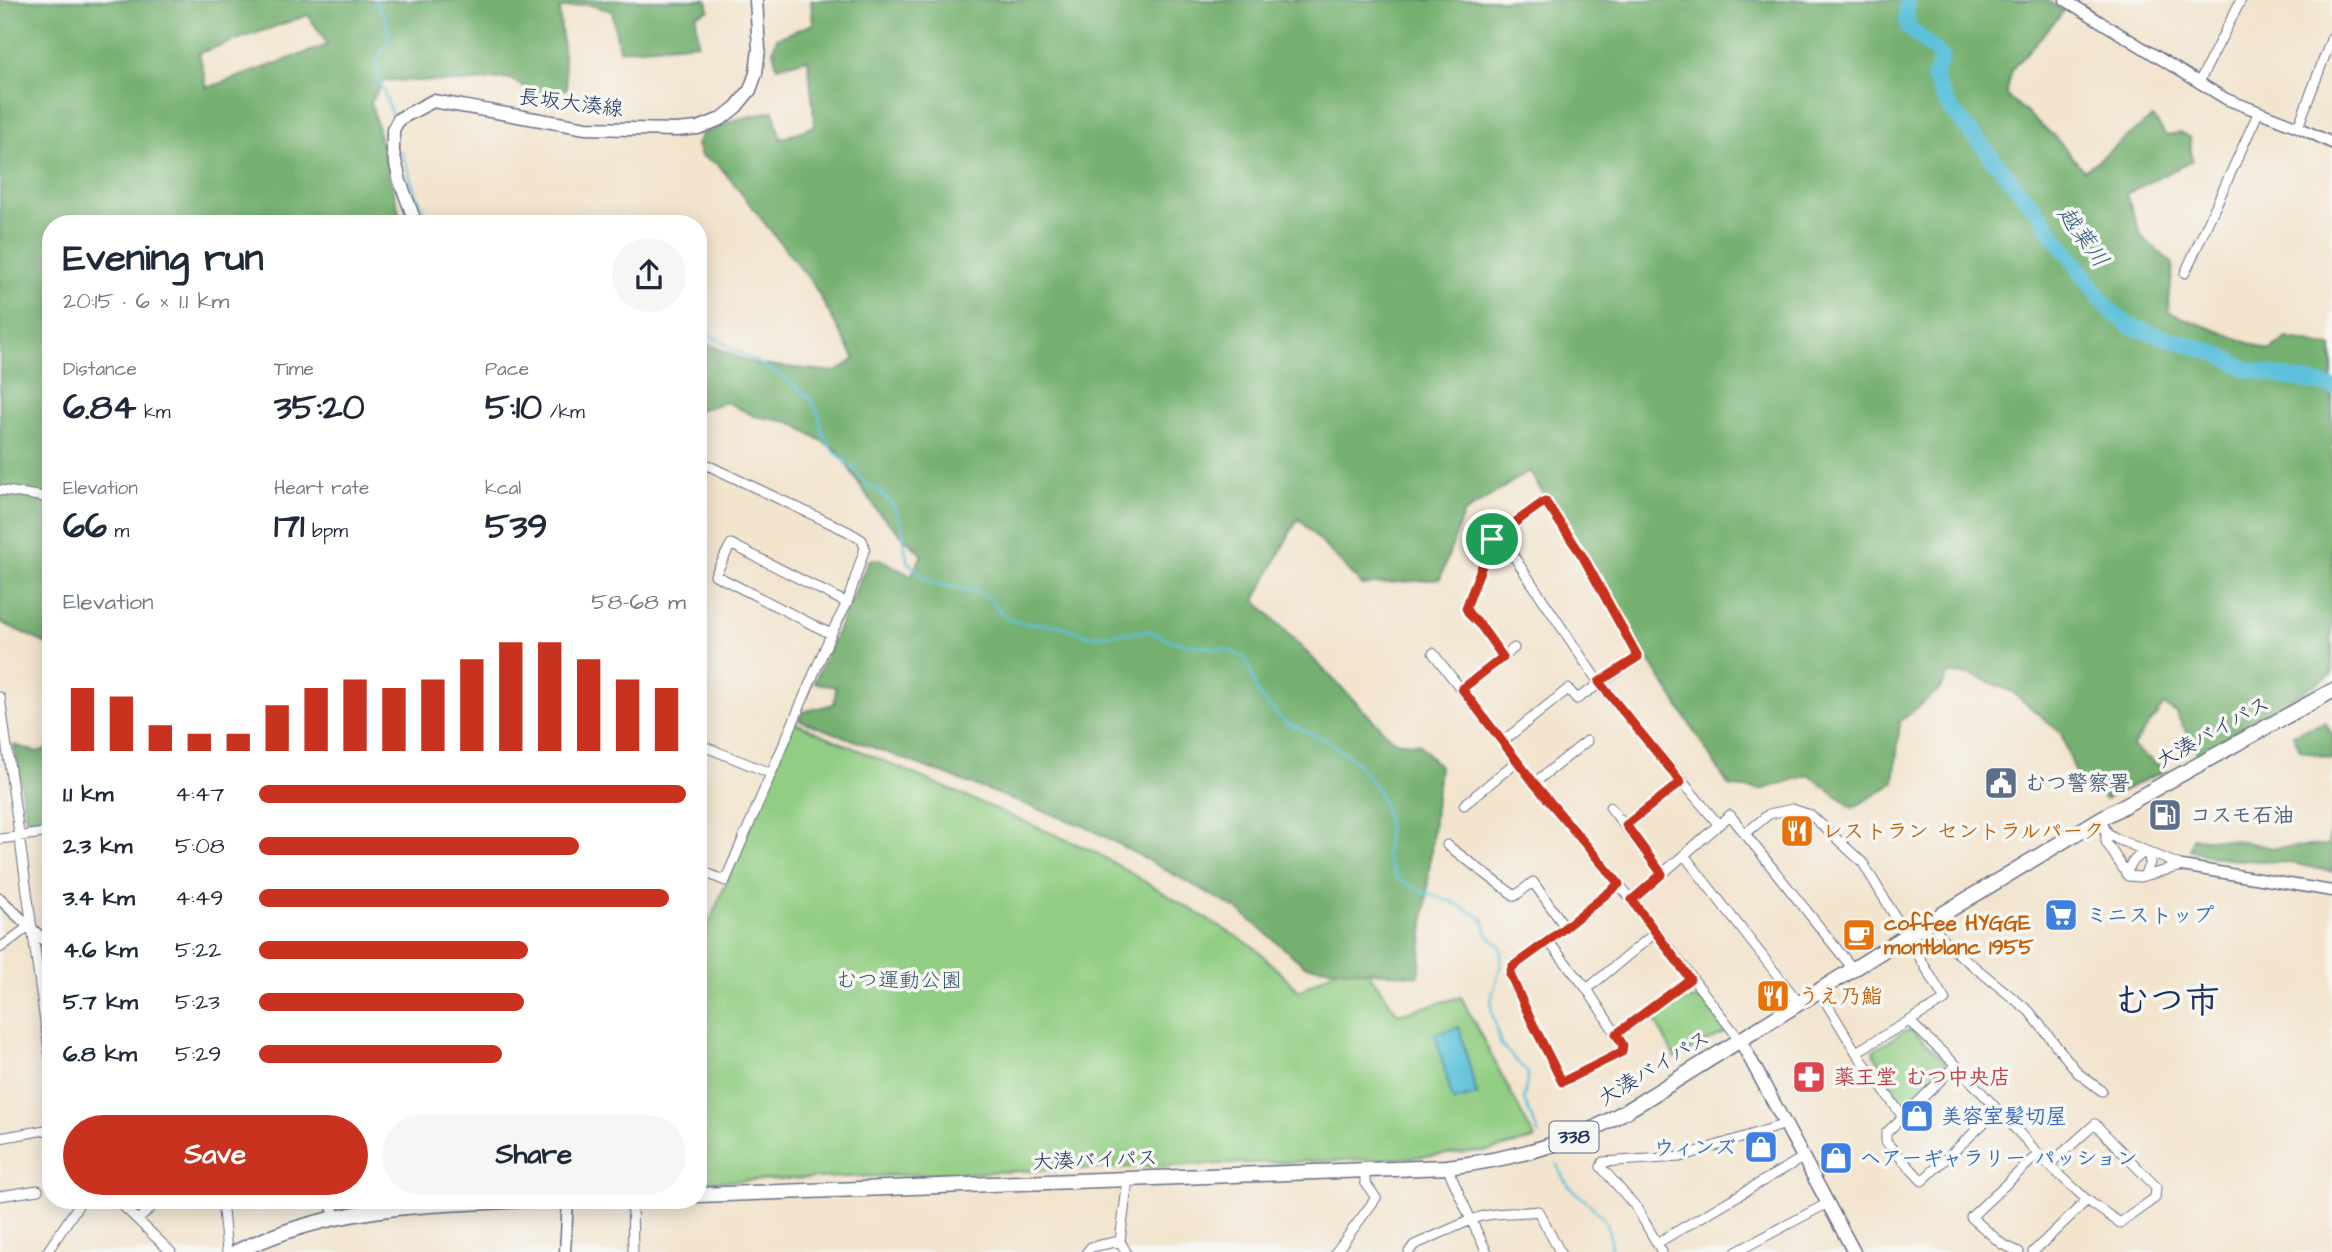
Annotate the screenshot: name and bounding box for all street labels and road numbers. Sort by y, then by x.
street label: 長坂大湊線 [517,82,625,124]
street label: 大湊バイパス [2151,689,2275,775]
street label: 大湊バイパス [1593,1023,1715,1113]
road number: 338 [1550,1121,1598,1152]
street label: 大湊バイパス [1032,1143,1158,1177]

